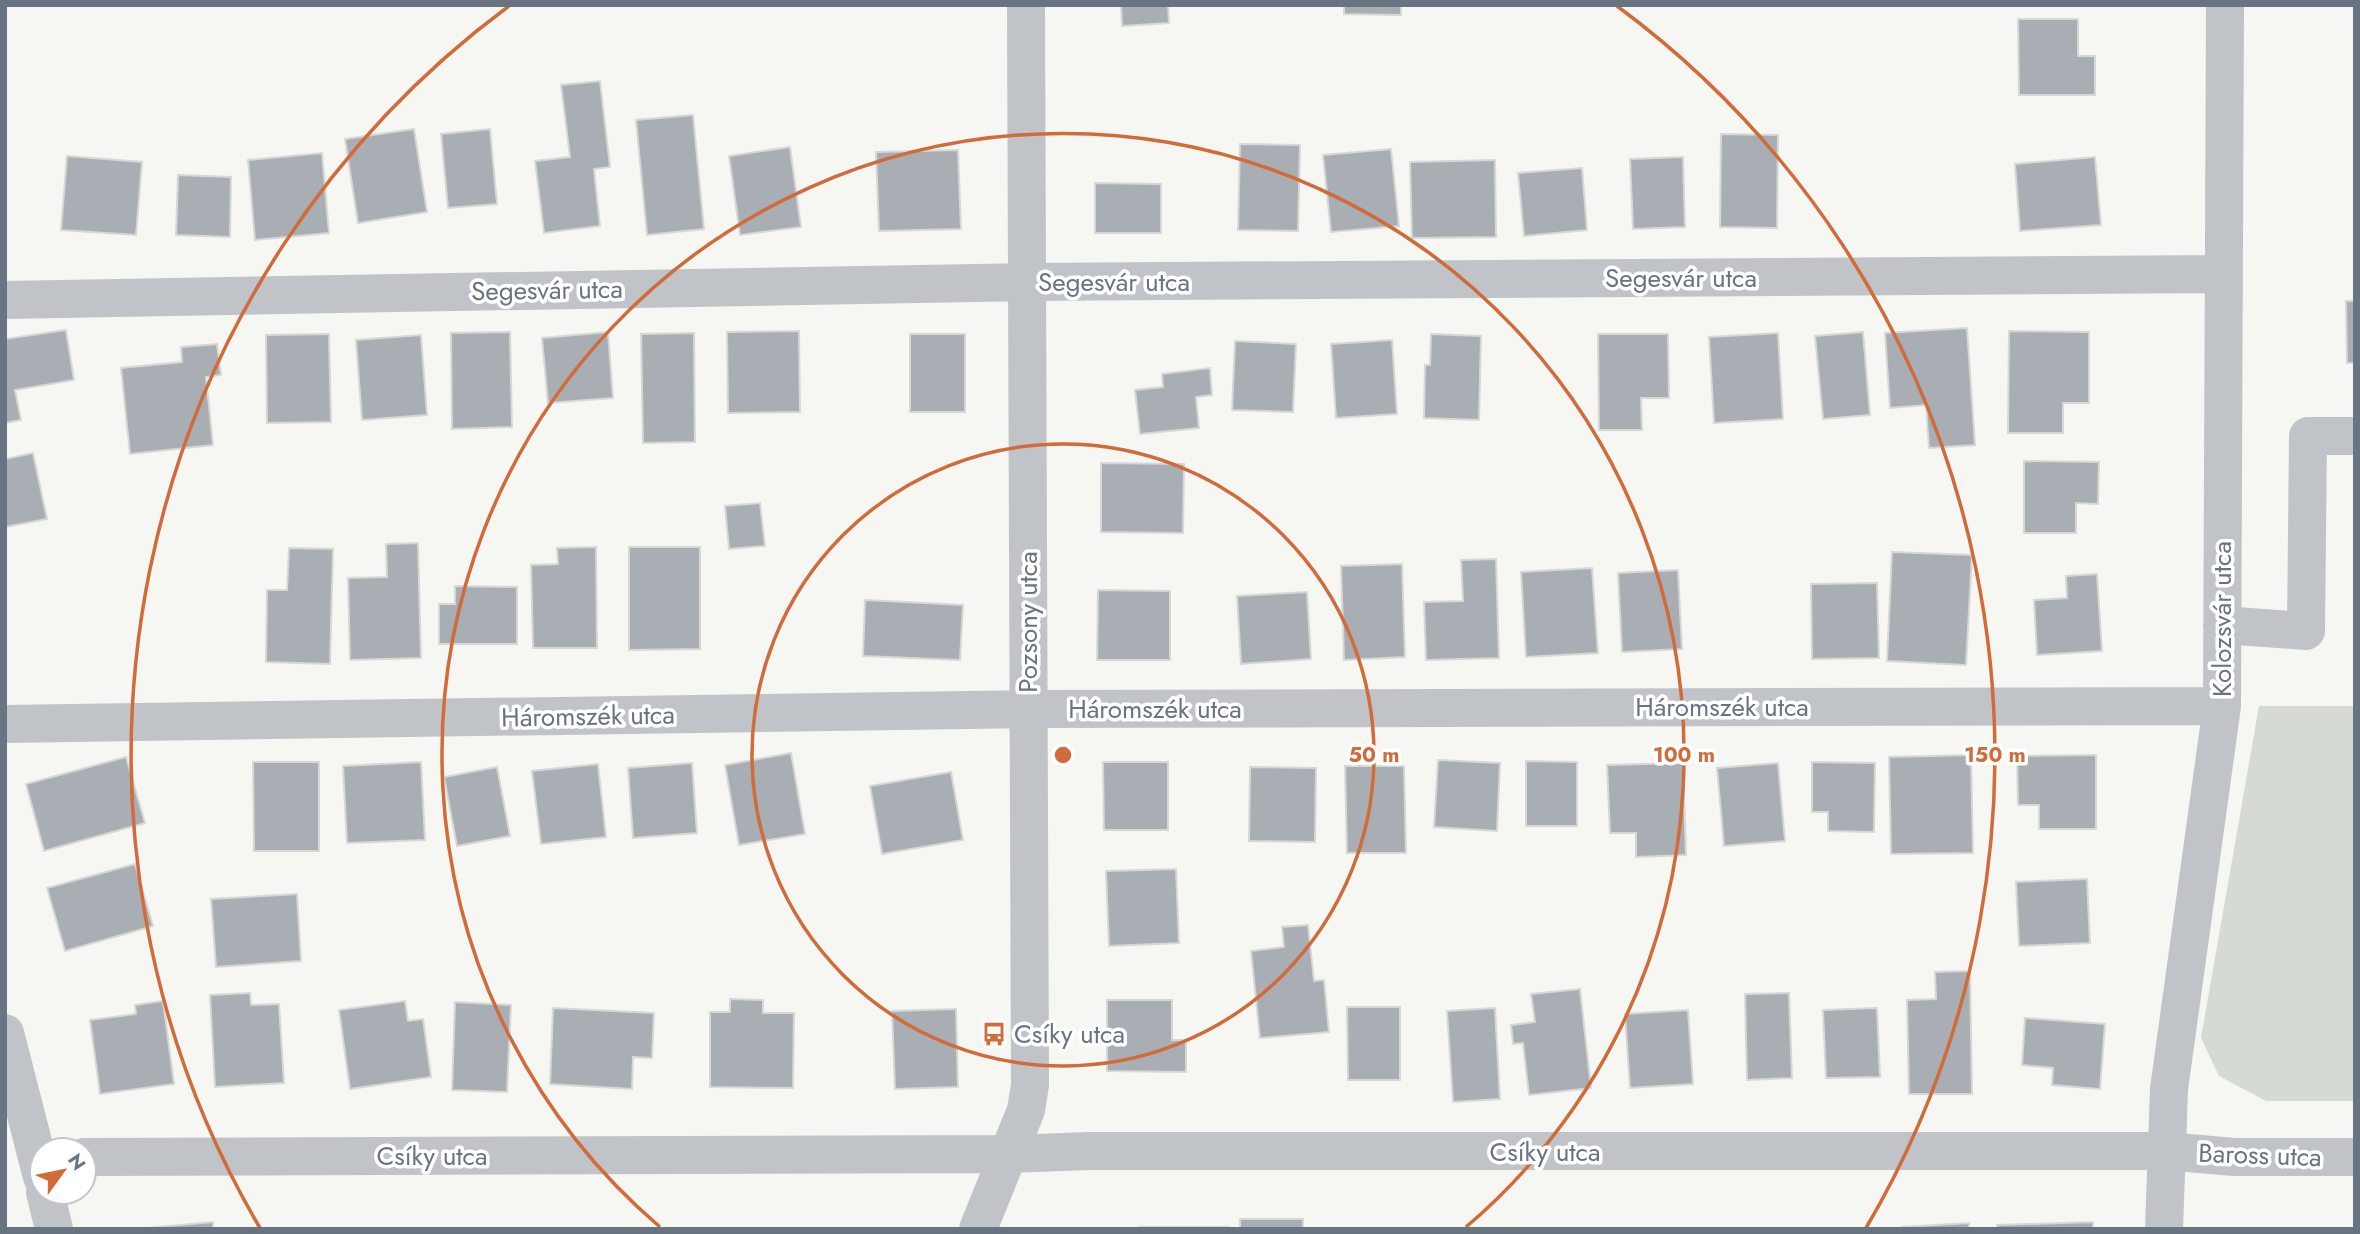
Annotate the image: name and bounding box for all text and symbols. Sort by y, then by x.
street label: Segesvár utca [1605,259,1757,297]
street label: Segesvár utca [1038,263,1190,301]
street label: Segesvár utca [471,270,623,310]
street label: Kolozsvár utca [2203,541,2241,697]
street label: Pozsony utca [1009,551,1047,693]
street label: Háromszék utca [1635,688,1809,726]
street label: Háromszék utca [1068,690,1242,728]
street label: Háromszék utca [501,695,675,737]
text: 50 m [1349,740,1399,770]
text: 100 m [1653,740,1715,770]
text: 150 m [1964,740,2026,770]
centre of rings [1051,743,1075,767]
place label: Csíky utca [1014,1015,1125,1053]
bus stop icon: Csíky utca [980,1020,1008,1048]
street label: Csíky utca [1490,1133,1600,1171]
street label: Baross utca [2198,1134,2322,1176]
north arrow [28,1136,98,1206]
street label: Csíky utca [377,1137,487,1175]
text: N [61,1148,92,1176]

